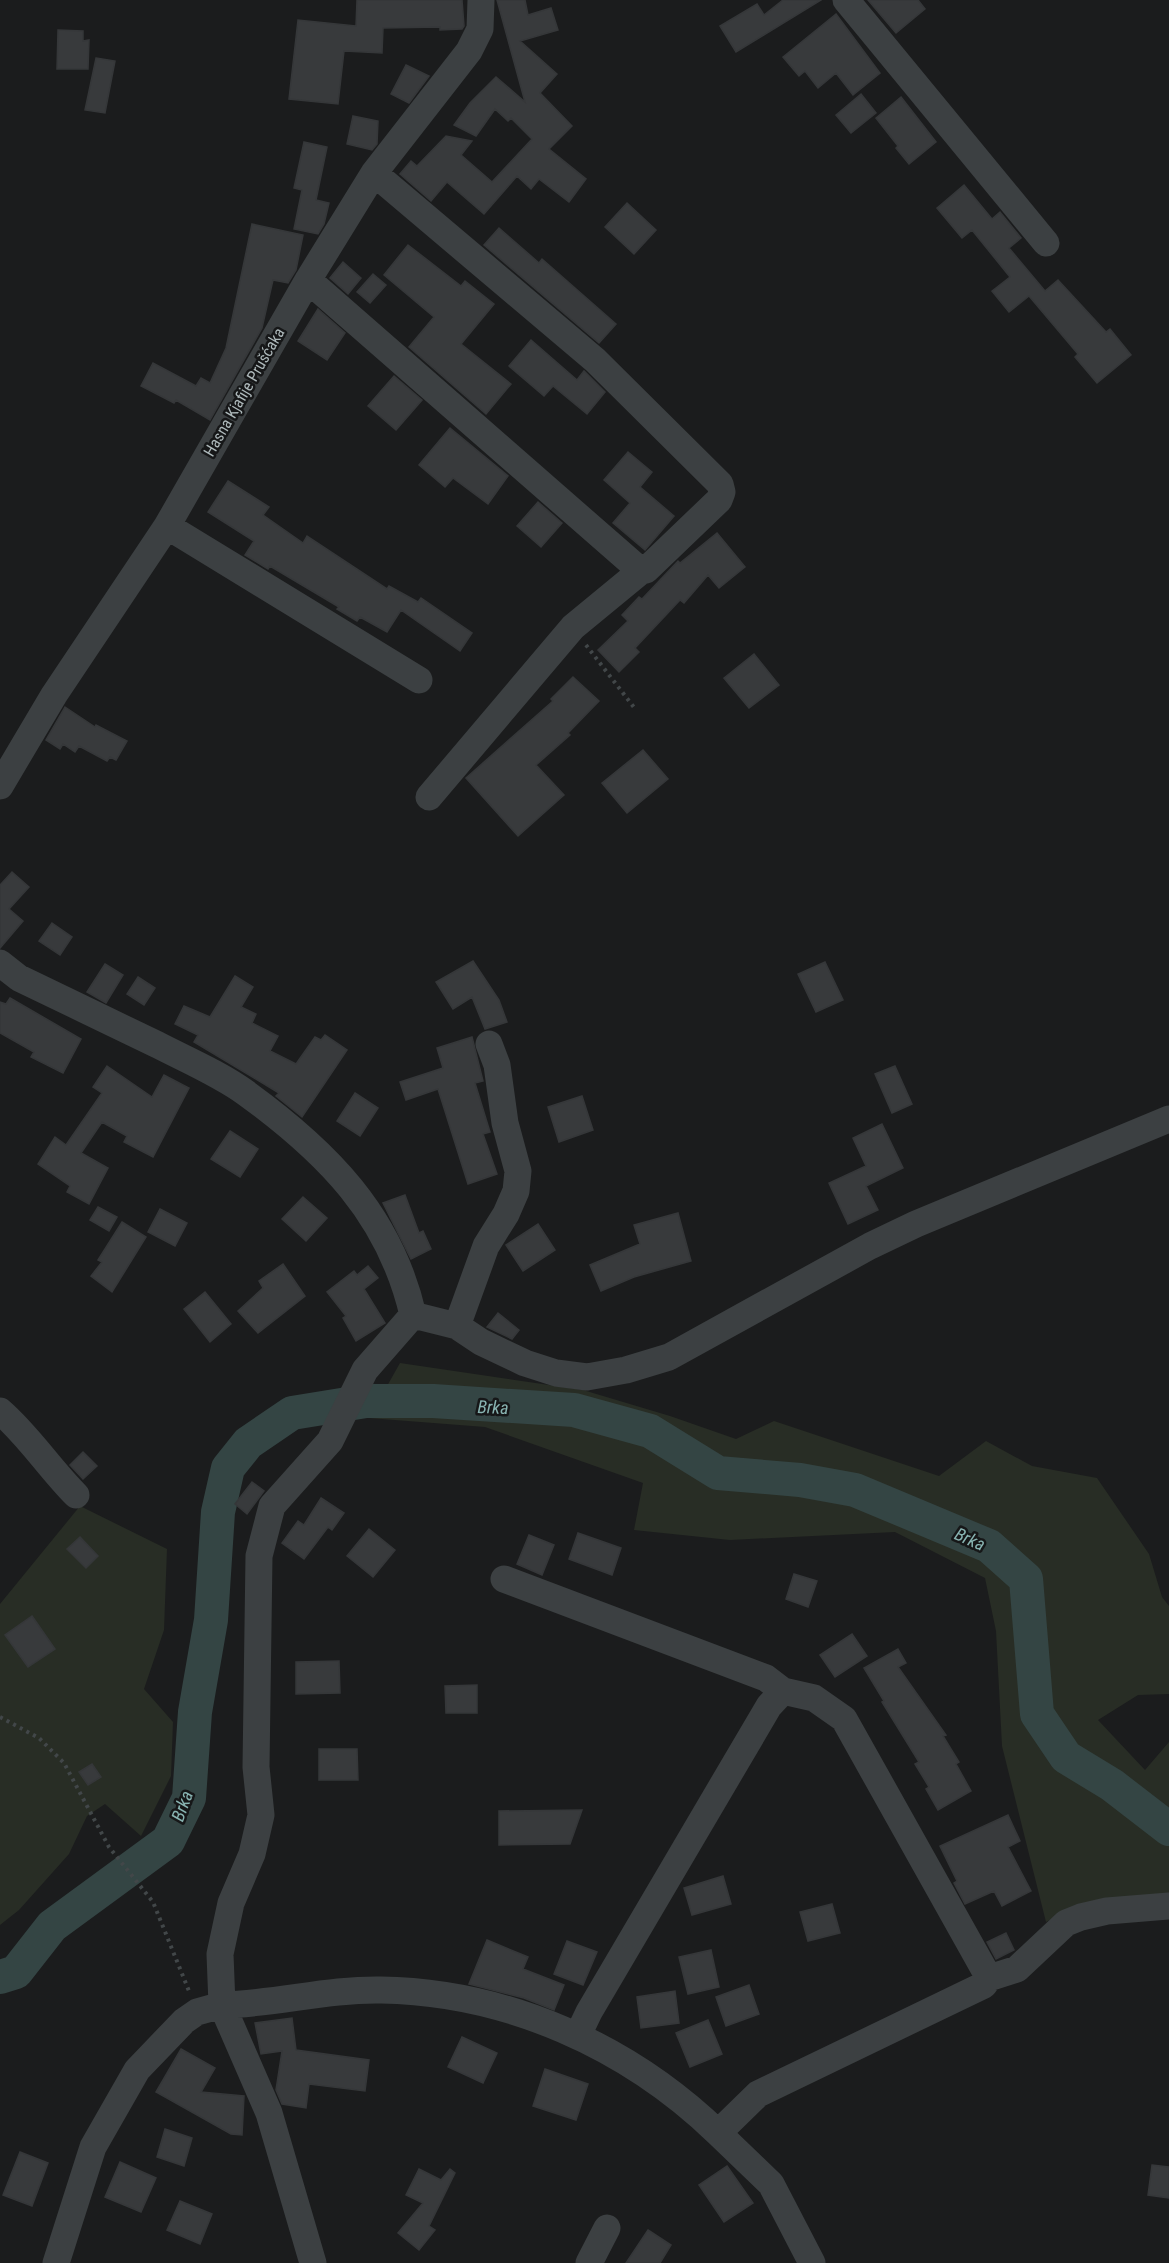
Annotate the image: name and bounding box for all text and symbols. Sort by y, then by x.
street label: Hasna Kjafije Prušćaka [199,324,289,460]
water label: Brka [477,1396,509,1418]
water label: Brka [952,1523,988,1555]
water label: Brka [167,1788,197,1824]

